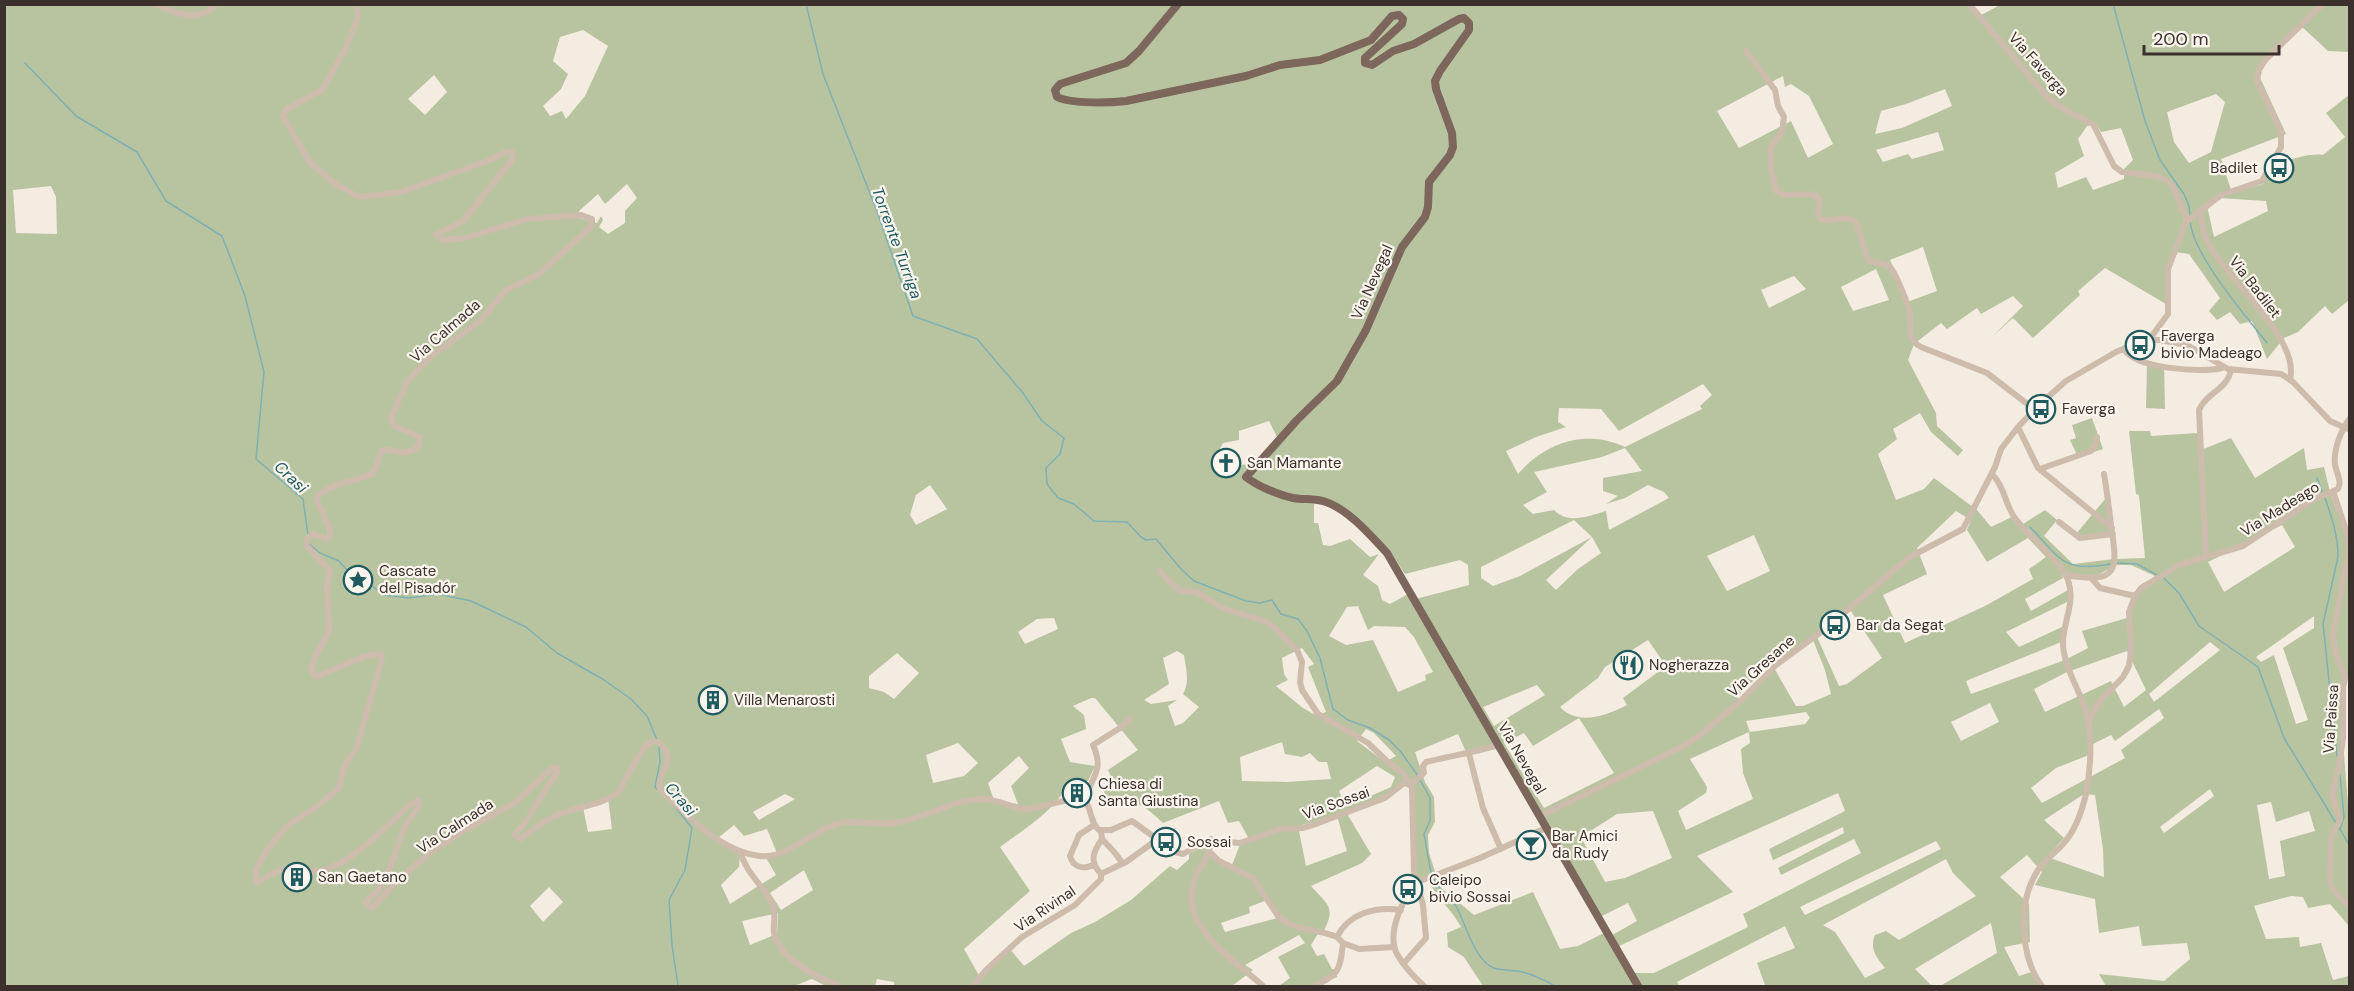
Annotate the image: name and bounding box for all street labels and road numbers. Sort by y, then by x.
street label: Via Faverga [2004,28,2072,100]
street label: Via Nevegal [1347,241,1397,323]
street label: Via Badilet [2224,252,2286,322]
street label: Via Calmada [406,295,484,367]
street label: Via Madeago [2237,477,2323,541]
street label: Via Gresane [1723,631,1799,701]
street label: Via Paissa [2319,684,2343,754]
street label: Via Nevegal [1493,718,1551,798]
street label: Via Sossai [1300,782,1372,824]
street label: Via Calmada [413,794,497,858]
street label: Via Rivinal [1010,881,1080,937]

